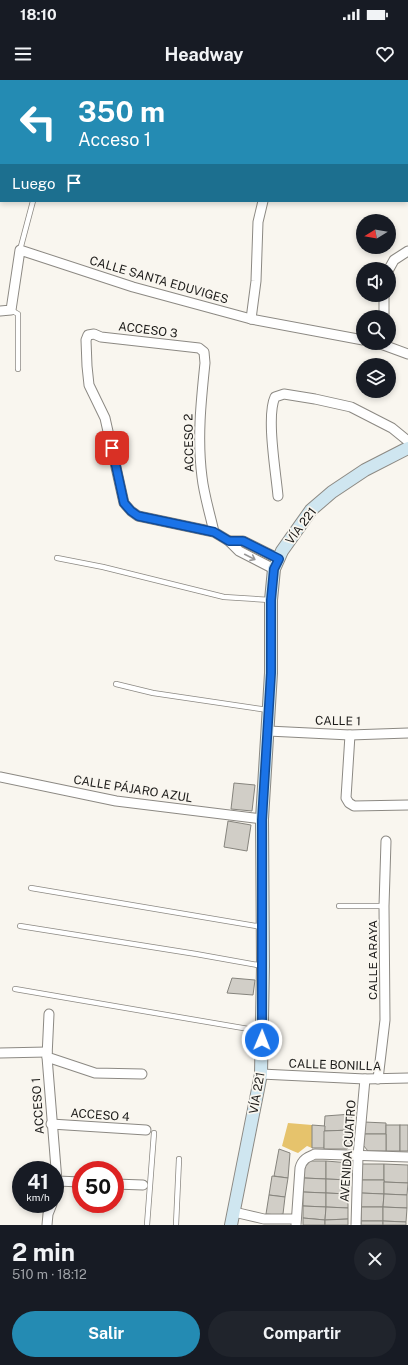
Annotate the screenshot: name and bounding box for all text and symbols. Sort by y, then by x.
text: 18:10 [20,6,57,23]
icon: menu [12,43,34,65]
icon: heart [374,43,396,65]
text: Headway [165,44,243,65]
text: 350 m [78,95,165,128]
icon: left [12,96,64,148]
text: Acceso 1 [78,129,151,150]
icon: arrive [63,172,85,194]
text: Luego [12,175,55,192]
north arrow [356,214,396,254]
map controls [356,214,396,398]
street label: CALLE SANTA EDUVIGES [88,253,230,307]
button: sound [356,262,396,302]
button: search [356,310,396,350]
street label: ACCESO 3 [118,319,178,341]
button: layers [356,358,396,398]
street label: ACCESO 2 [181,413,197,473]
pin [95,431,129,465]
icon: arrive [101,437,123,459]
street label: VÍA 221 [283,505,319,547]
one-way arrow [244,554,256,561]
street label: CALLE 1 [315,714,361,728]
street label: CALLE PÁJARO AZUL [72,773,194,805]
street label: CALLE ARAYA [366,920,380,1000]
position arrow [241,1019,283,1061]
street label: CALLE BONILLA [288,1056,382,1074]
street label: VÍA 221 [246,1071,268,1115]
street label: ACCESO 1 [29,1077,47,1135]
street label: AVENIDA CUATRO [337,1099,359,1202]
street label: ACCESO 4 [70,1106,131,1124]
speed limit sign: 50 [72,1161,124,1213]
text: 41 [27,1170,49,1194]
text: km/h [26,1191,50,1203]
text: 2 min [12,1238,75,1266]
button: close [354,1238,396,1280]
text: 510 m · 18:12 [12,1267,87,1282]
button: Salir [12,1311,200,1357]
button: Compartir [208,1311,396,1357]

